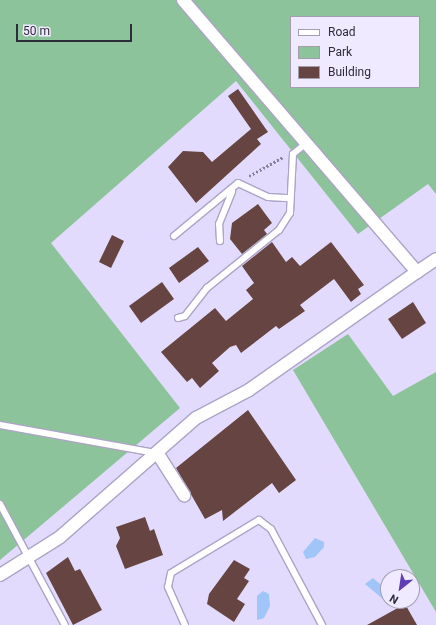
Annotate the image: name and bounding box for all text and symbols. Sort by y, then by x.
scale bar [18,16,134,42]
legend [290,16,420,88]
text: 50 m [23,24,50,38]
text: Road [328,25,356,39]
text: Park [328,45,352,59]
text: Building [328,65,371,79]
north arrow [380,569,420,609]
text: N [388,591,401,607]

